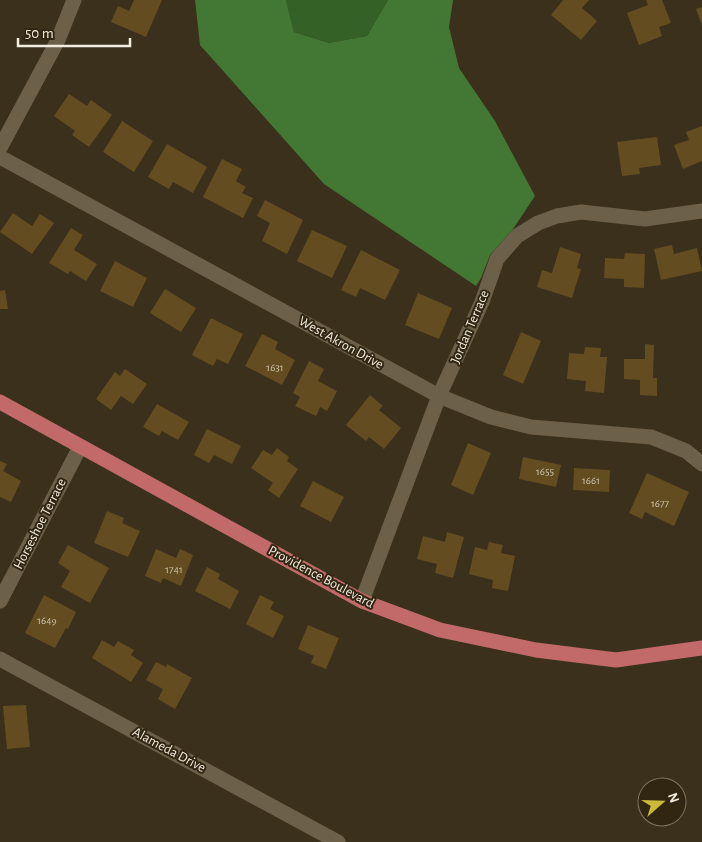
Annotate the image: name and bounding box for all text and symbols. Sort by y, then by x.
scale bar [18,15,130,47]
text: 50 m [25,26,54,41]
street label: Jordan Terrace [448,288,492,366]
street label: West Akron Drive [296,314,386,372]
house number: 1631 [266,362,284,373]
house number: 1655 [536,466,554,477]
house number: 1661 [582,475,600,486]
street label: Horseshoe Terrace [11,476,69,572]
house number: 1677 [651,498,669,509]
street label: Providence Boulevard [266,543,376,611]
house number: 1741 [165,564,183,575]
house number: 1649 [37,615,57,626]
street label: Alameda Drive [130,725,208,775]
north arrow [637,777,687,827]
text: N [665,791,682,805]

